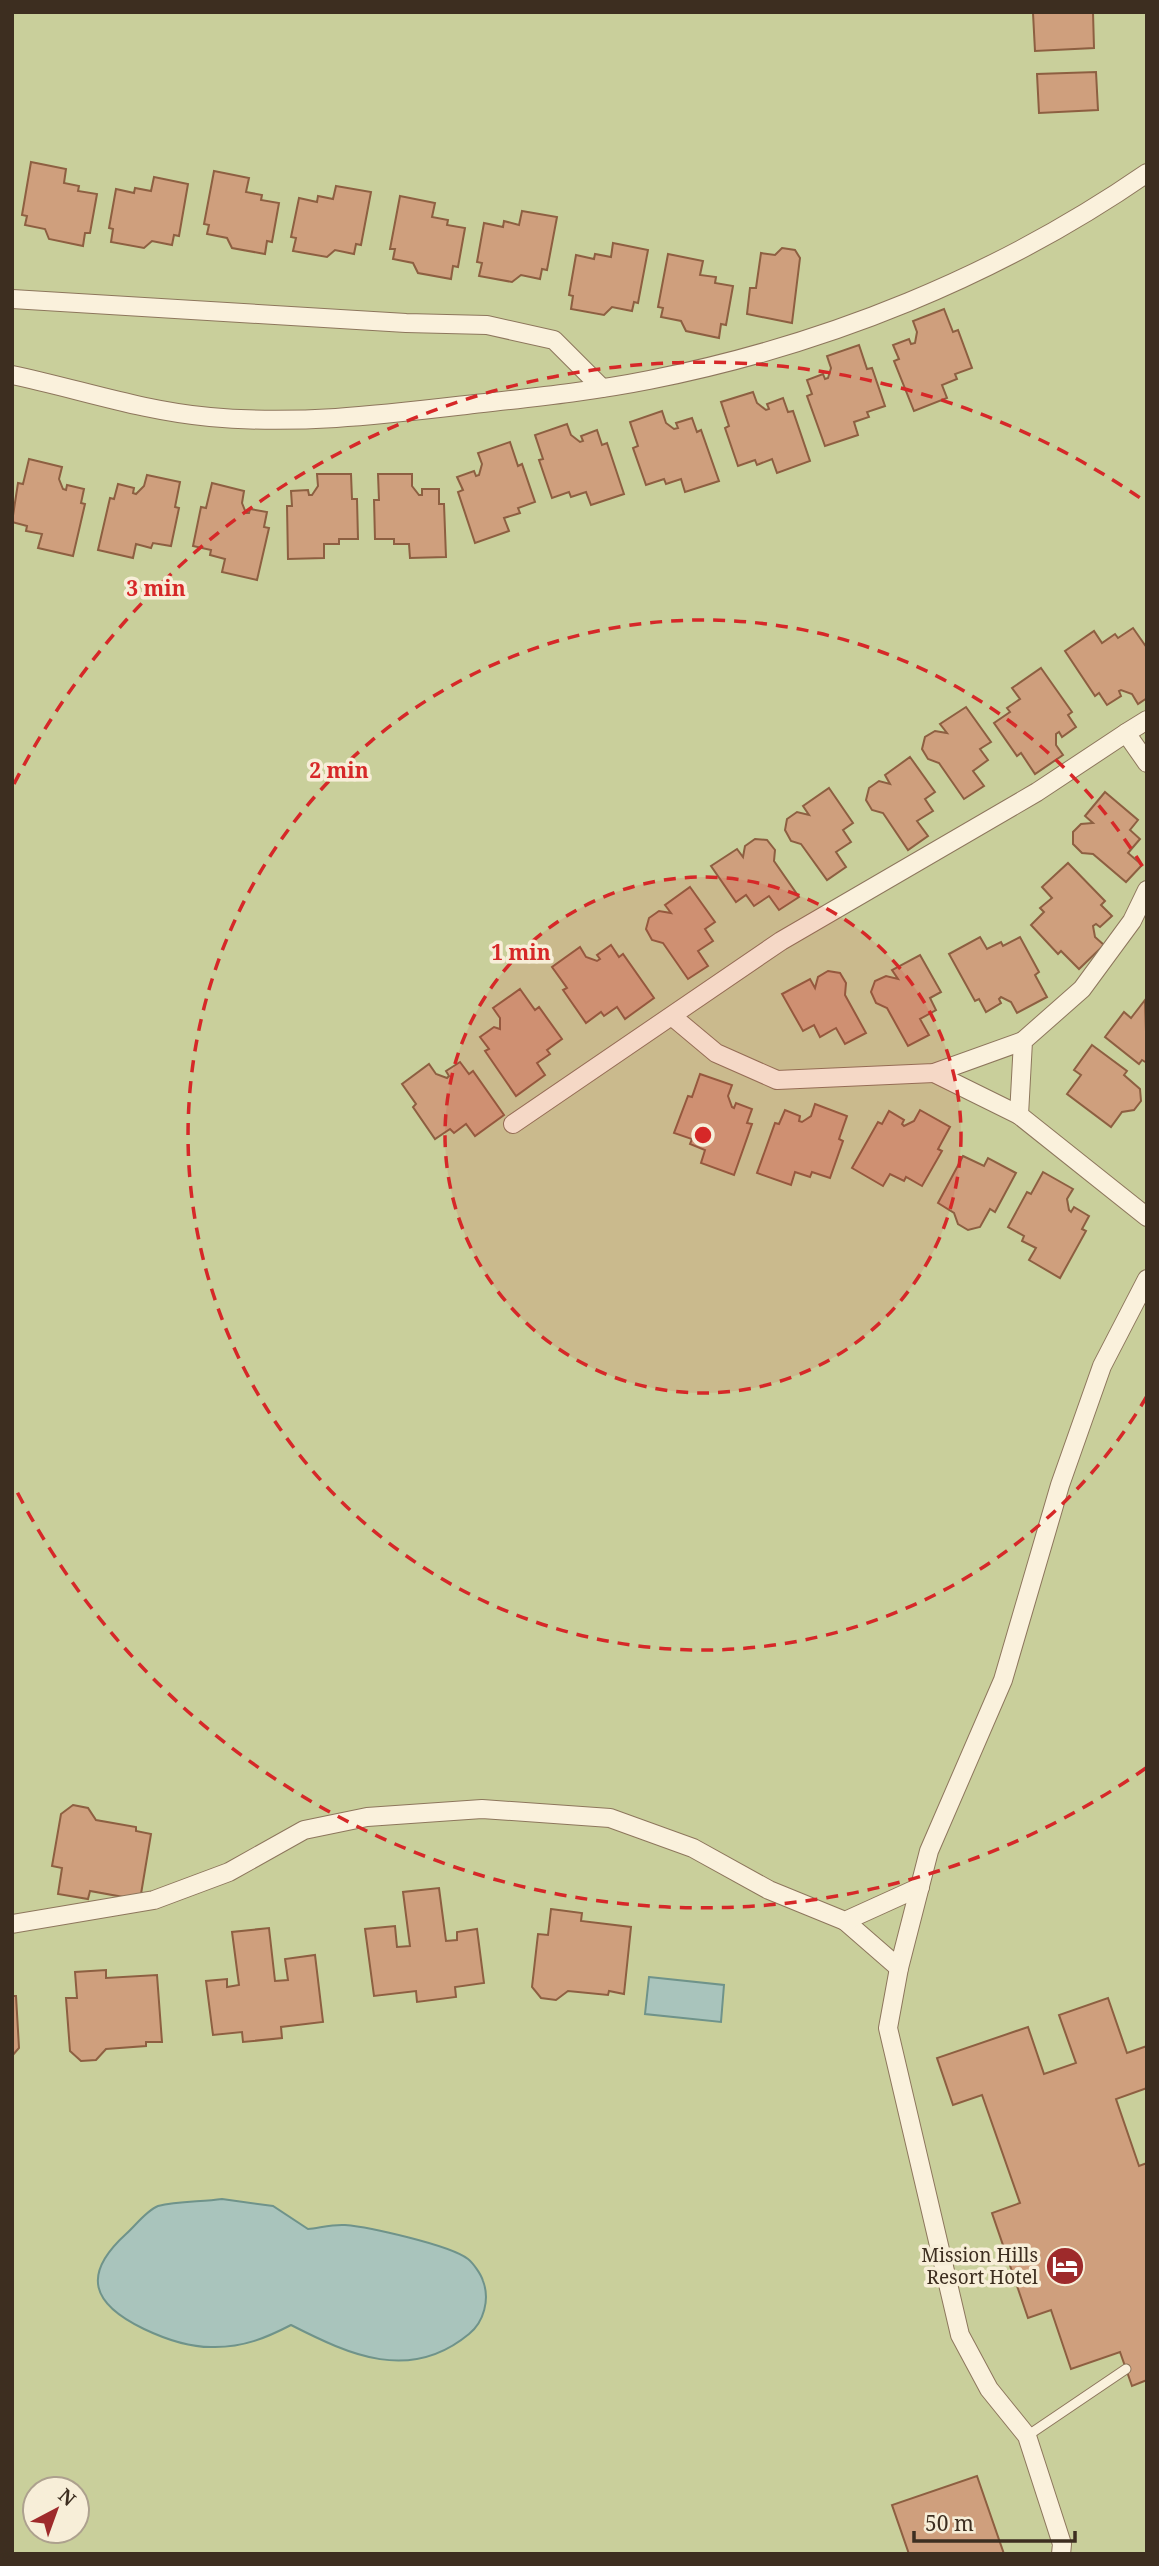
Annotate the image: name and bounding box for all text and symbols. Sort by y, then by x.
text: 3 min [126,574,186,602]
text: 2 min [309,756,369,784]
text: 1 min [491,938,551,966]
centre of rings [691,1123,715,1147]
place label: Mission Hills Resort Hotel [921,2242,1038,2290]
hotel icon: Mission Hills Resort Hotel [1044,2245,1086,2287]
north arrow [21,2475,91,2545]
text: N [53,2482,81,2512]
scale bar [914,2500,1075,2544]
text: 50 m [925,2509,974,2537]

